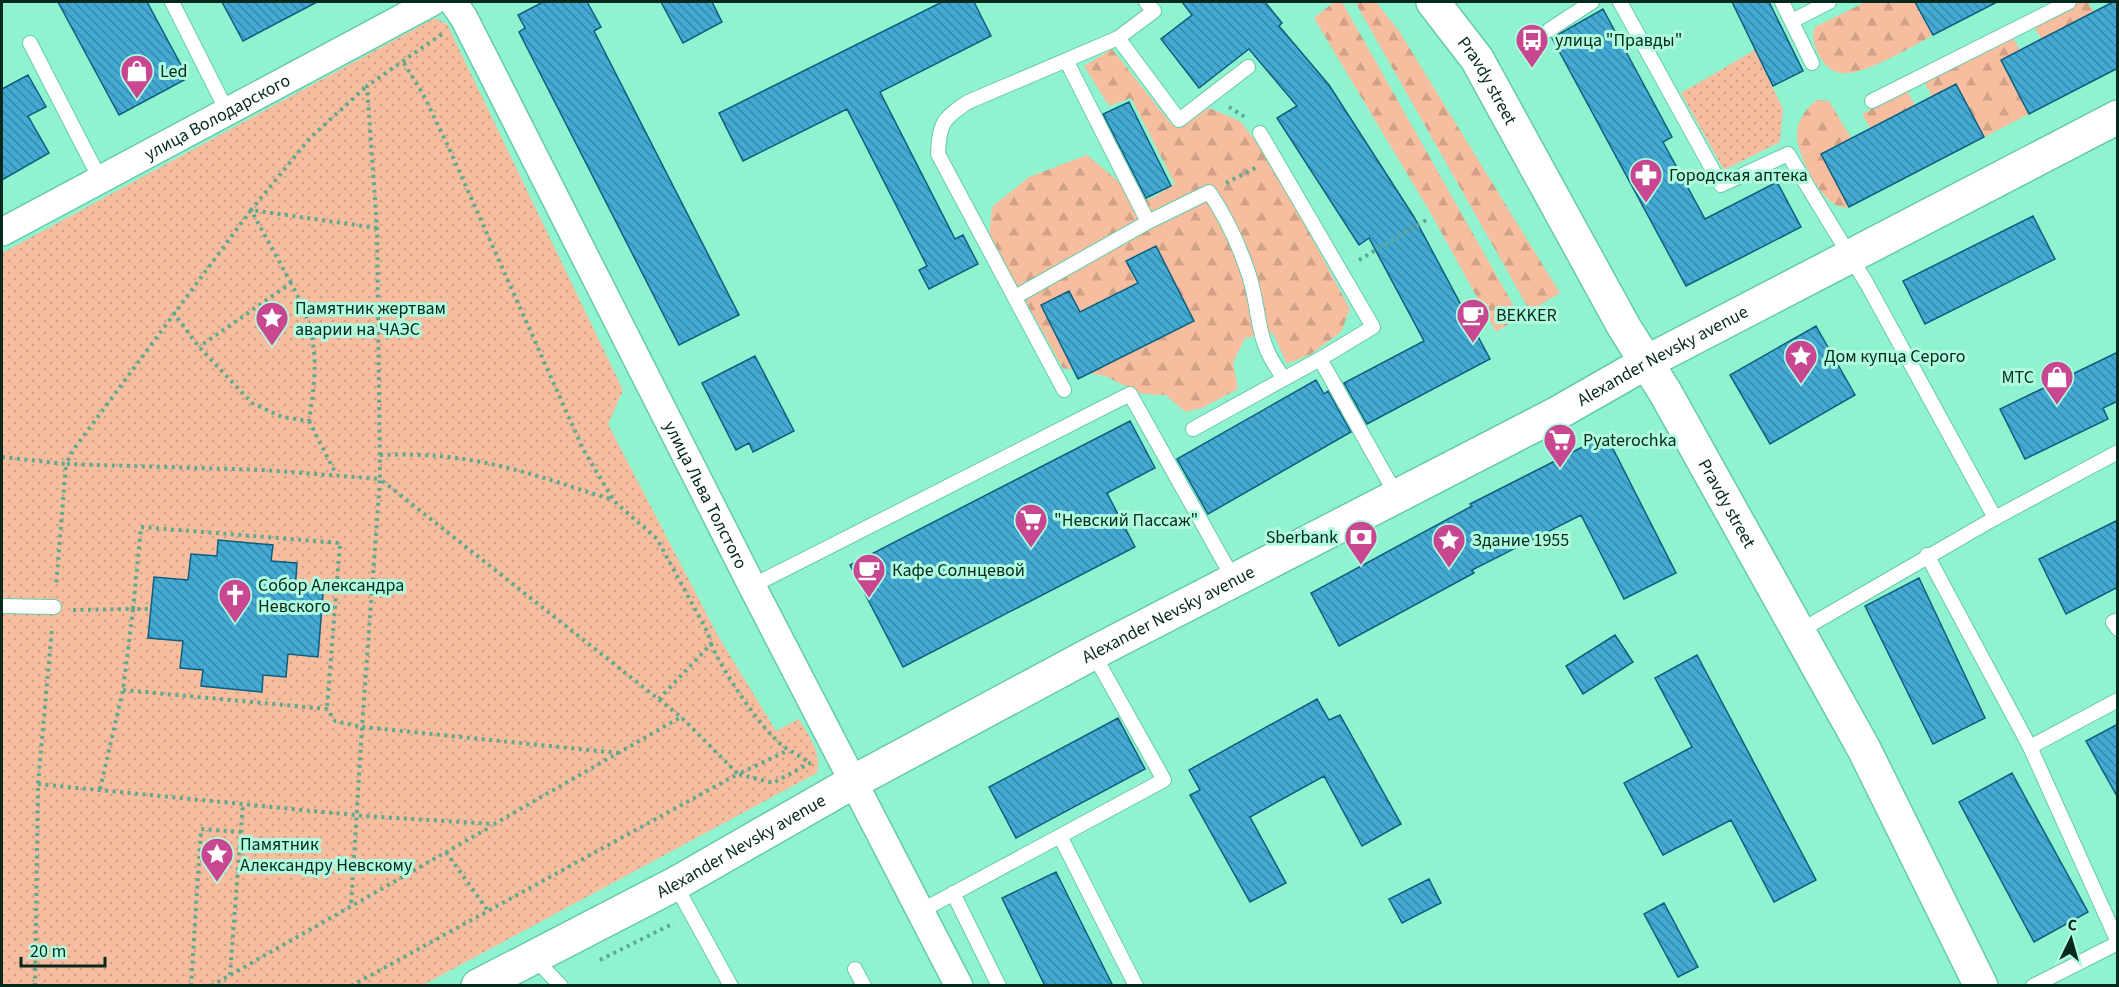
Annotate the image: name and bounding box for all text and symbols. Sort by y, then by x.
bus stop icon: улица "Правды" [1514,22,1550,69]
place label: улица "Правды" [1555,28,1682,53]
street label: Pravdy street [1451,32,1523,130]
shop icon: Led [119,53,155,100]
place label: Led [160,59,187,84]
street label: улица Володарского [140,68,295,167]
pharmacy icon: Городская аптека [1628,157,1664,204]
place label: Городская аптека [1669,163,1808,188]
place label: Памятник жертвам аварии на ЧАЭС [295,296,446,342]
cafe icon: BEKKER [1455,297,1491,344]
street label: Alexander Nevsky avenue [1572,299,1753,412]
place icon: Памятник жертвам аварии на ЧАЭС [254,300,290,347]
place label: BEKKER [1496,303,1557,328]
place icon: Дом купца Серого [1783,338,1819,385]
place label: Дом купца Серого [1824,344,1966,369]
shop icon: МТС [2039,359,2075,406]
place label: МТС [2001,365,2034,390]
street label: улица Льва Толстого [657,417,753,573]
supermarket icon: Pyaterochka [1542,422,1578,469]
place label: Pyaterochka [1583,428,1676,453]
street label: Pravdy street [1692,454,1762,553]
supermarket icon: "Невский Пассаж" [1013,502,1049,549]
place label: "Невский Пассаж" [1054,508,1198,533]
bank icon: Sberbank [1343,519,1379,566]
place icon: Здание 1955 [1431,522,1467,569]
place label: Sberbank [1266,525,1338,550]
place label: Здание 1955 [1472,528,1569,553]
cafe icon: Кафе Солнцевой [851,552,887,599]
place label: Кафе Солнцевой [892,558,1025,583]
street label: Alexander Nevsky avenue [1078,560,1259,670]
place label: Собор Александра Невского [258,573,404,619]
church icon: Собор Александра Невского [217,577,253,624]
street label: Alexander Nevsky avenue [652,788,831,905]
place label: Памятник Александру Невскому [240,832,413,878]
place icon: Памятник Александру Невскому [199,836,235,883]
north arrow [2041,909,2101,969]
text: С [2067,914,2078,936]
scale bar [21,930,105,968]
text: 20 m [30,939,66,964]

